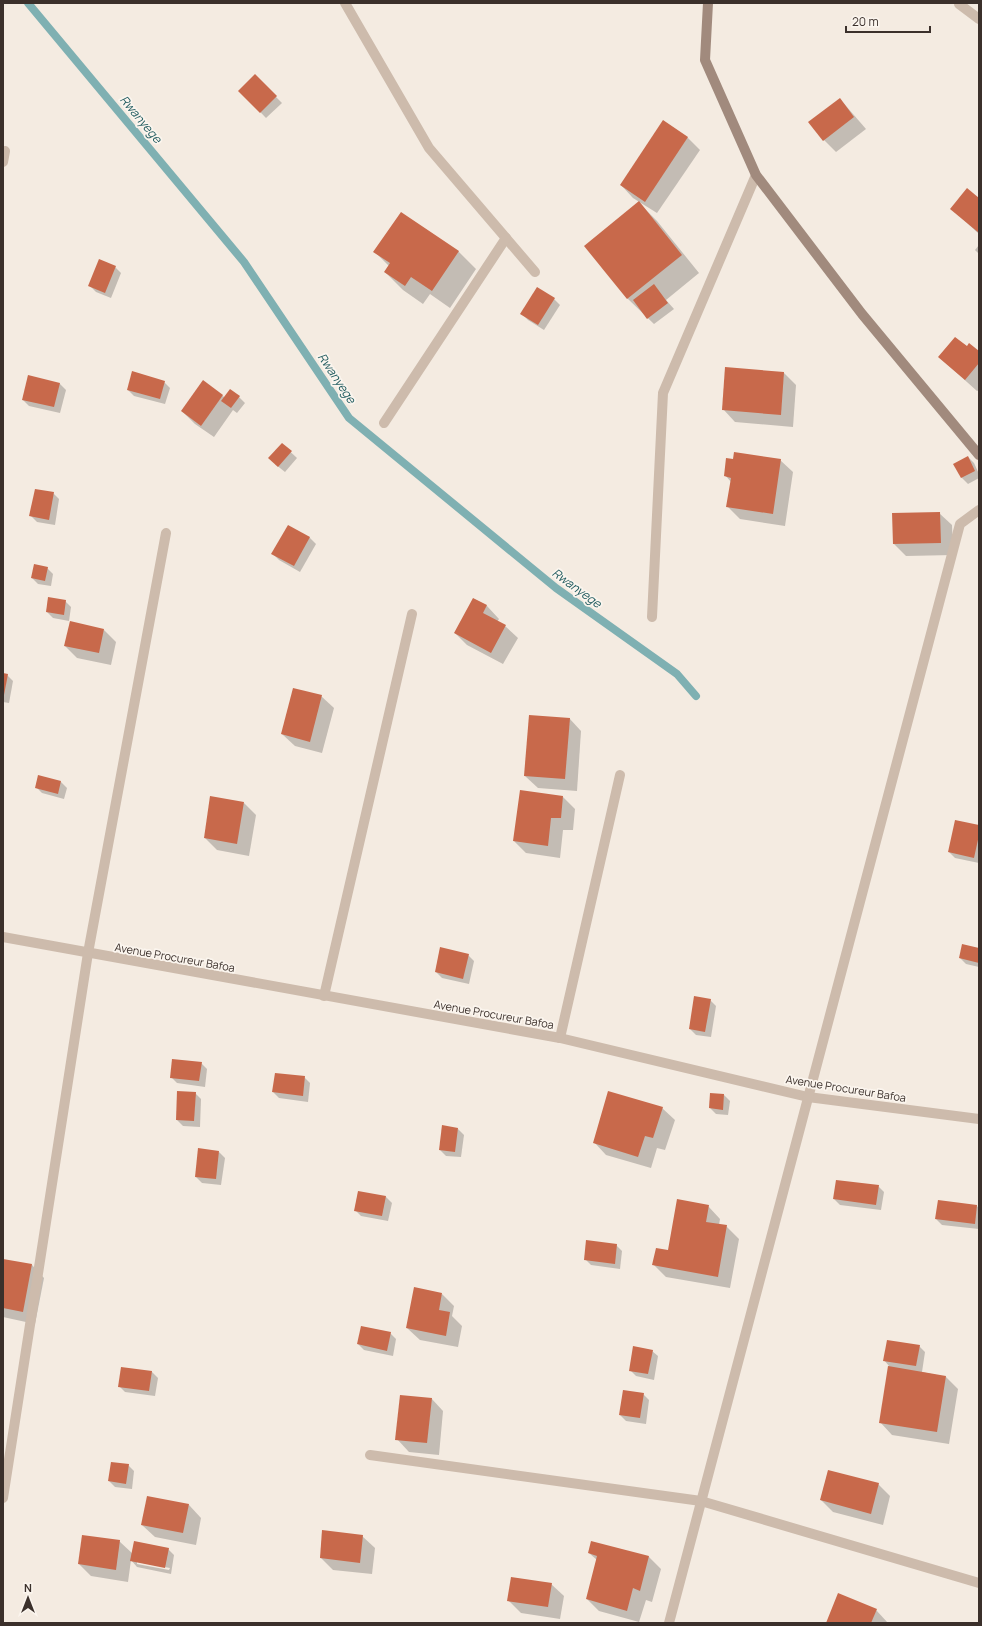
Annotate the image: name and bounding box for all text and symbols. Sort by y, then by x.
scale bar [846,8,930,34]
text: 20 m [852,13,879,30]
water label: Rwanyege [116,92,167,147]
water label: Rwanyege [314,350,361,407]
water label: Rwanyege [549,564,606,612]
street label: Avenue Procureur Bafoa [114,939,236,975]
street label: Avenue Procureur Bafoa [433,996,555,1032]
street label: Avenue Procureur Bafoa [785,1071,907,1105]
north arrow [8,1578,48,1618]
text: N [24,1580,32,1595]

